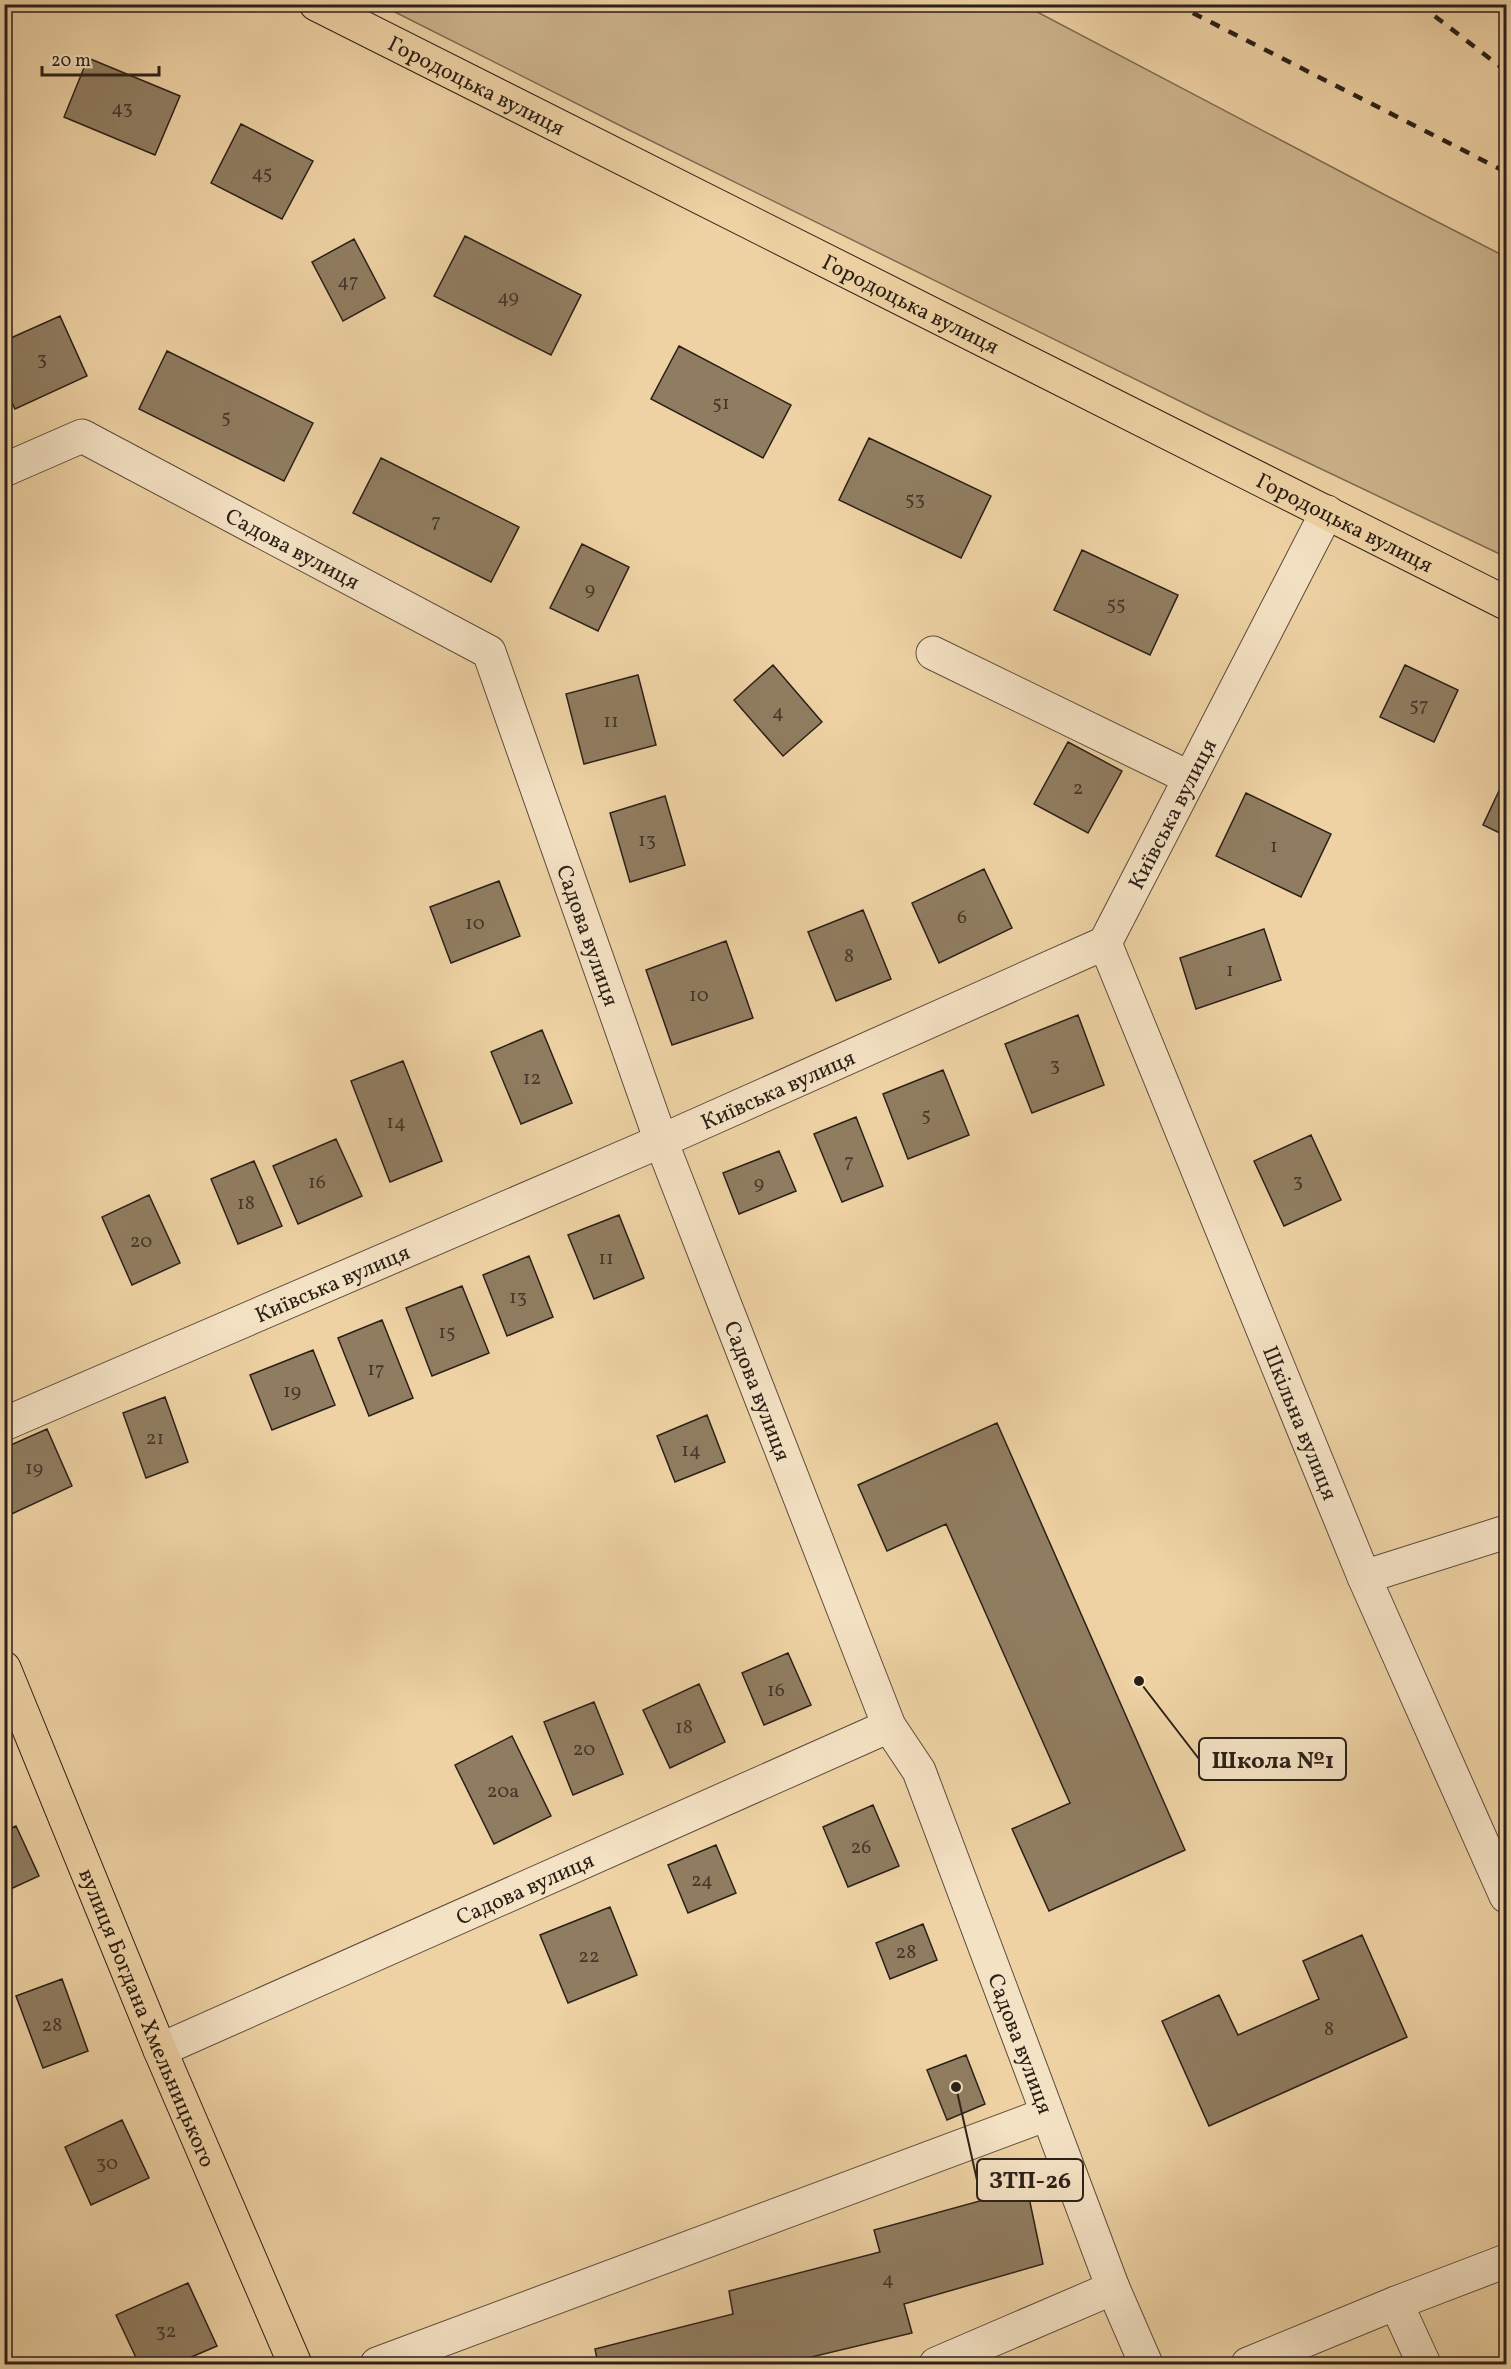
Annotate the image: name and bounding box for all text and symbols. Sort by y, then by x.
street label: Городоцька вулиця [382,30,569,145]
scale bar [42,39,159,77]
text: 20 m [51,49,91,74]
house number: 43 [111,95,133,123]
house number: 45 [252,160,272,188]
street label: Городоцька вулиця [816,248,1004,363]
house number: 47 [337,268,359,296]
house number: 49 [497,284,519,312]
house number: 3 [37,346,47,374]
house number: 51 [712,390,730,418]
house number: 5 [221,404,231,432]
street label: Городоцька вулиця [1250,467,1438,582]
house number: 53 [905,486,925,514]
street label: Садова вулиця [219,502,365,599]
house number: 7 [431,508,441,536]
house number: 9 [585,576,595,604]
house number: 55 [1106,591,1126,619]
house number: 57 [1409,692,1429,720]
house number: 4 [772,699,784,727]
house number: 11 [603,708,619,736]
street label: Київська вулиця [1122,734,1226,896]
house number: 2 [1073,775,1083,803]
house number: 13 [638,827,656,855]
house number: 1 [1270,833,1278,861]
street label: Садова вулиця [547,861,625,1011]
house number: 6 [957,904,967,932]
house number: 10 [465,910,485,938]
house number: 8 [844,943,854,971]
house number: 1 [1226,957,1234,985]
house number: 10 [689,982,709,1010]
street label: Київська вулиця [697,1043,861,1139]
house number: 3 [1050,1052,1060,1080]
house number: 12 [523,1065,541,1093]
house number: 5 [921,1102,931,1130]
house number: 14 [386,1109,406,1137]
house number: 7 [844,1148,854,1176]
house number: 3 [1293,1168,1303,1196]
house number: 16 [308,1169,326,1197]
house number: 9 [754,1170,764,1198]
house number: 18 [237,1190,255,1218]
house number: 20 [130,1228,152,1256]
street label: Київська вулиця [251,1238,415,1332]
house number: 11 [598,1245,614,1273]
house number: 13 [509,1284,527,1312]
street label: Садова вулиця [715,1317,797,1466]
house number: 15 [438,1319,456,1347]
street label: Шкільна вулиця [1253,1342,1344,1505]
house number: 17 [367,1356,385,1384]
house number: 19 [283,1378,301,1406]
house number: 21 [146,1425,164,1453]
house number: 14 [681,1437,701,1465]
house number: 19 [25,1455,43,1483]
house number: 16 [767,1677,785,1705]
house number: 18 [675,1714,693,1742]
house number: 20 [573,1736,595,1764]
callout: Школа №1 [1199,1738,1346,1780]
text: Школа №1 [1212,1745,1334,1779]
house number: 20а [487,1778,519,1806]
house number: 26 [851,1834,871,1862]
street label: Садова вулиця [452,1846,600,1934]
street label: вулиця Богдана Хмельницького [70,1864,222,2173]
house number: 24 [691,1867,713,1895]
house number: 28 [896,1939,916,1967]
house number: 22 [578,1943,600,1971]
street label: Садова вулиця [978,1969,1059,2119]
house number: 28 [42,2012,62,2040]
house number: 8 [1324,2016,1334,2044]
house number: 30 [96,2150,118,2178]
callout: ЗТП-26 [977,2159,1083,2201]
text: ЗТП-26 [989,2165,1071,2199]
house number: 4 [882,2266,894,2294]
house number: 32 [156,2318,177,2346]

